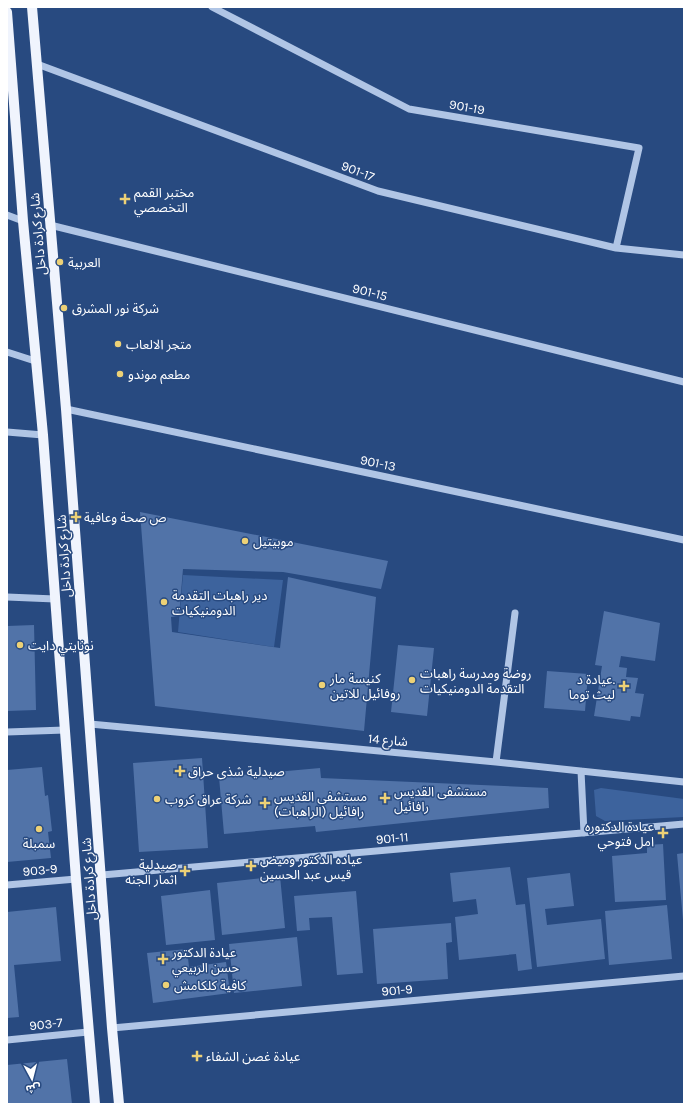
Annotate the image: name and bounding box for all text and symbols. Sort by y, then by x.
street label: 901-19 [448,96,486,118]
street label: 901-17 [339,158,377,184]
place label: مختبر القمم التخصصي [134,185,195,218]
street label: شارع كرادة داخل [27,192,52,276]
marker: مختبر القمم التخصصي [119,193,131,205]
place label: العربية [68,255,101,270]
marker: العربية [55,257,65,267]
street label: 901-15 [351,280,389,304]
place label: شركة نور المشرق [72,301,159,316]
marker: شركة نور المشرق [59,303,69,313]
place label: متجر الالعاب [126,337,192,352]
marker: متجر الالعاب [113,339,123,349]
place label: مطعم موندو [128,367,191,385]
marker: مطعم موندو [115,369,125,379]
street label: 901-13 [359,452,397,474]
place label: ص صحة وعافية [84,510,167,526]
marker: ص صحة وعافية [71,512,81,522]
street label: شارع كرادة داخل [54,514,77,598]
place label: موبيتيل [253,534,294,550]
marker: موبيتيل [240,536,250,546]
place label: دير راهبات التقدمة الدومنيكيات [172,588,267,618]
marker: دير راهبات التقدمة الدومنيكيات [159,597,169,607]
place label: نونايتي دايت [28,638,94,656]
marker: نونايتي دايت [15,640,25,650]
place label: روضة ومدرسة راهبات التقدمة الدومنيكيات [420,666,531,696]
place label: كنيسة مار روفائيل للاتين [329,671,401,702]
place label: عيادة د. ليث توما [569,672,615,702]
marker: روضة ومدرسة راهبات التقدمة الدومنيكيات [407,675,417,685]
marker: كنيسة مار روفائيل للاتين [317,680,327,690]
marker: عيادة د. ليث توما [618,680,630,692]
street label: شارع 14 [367,731,409,752]
place label: صيدلية شذى حراق [188,764,285,780]
marker: صيدلية شذى حراق [175,766,185,776]
place label: مستشفى القديس رافائيل [394,784,487,815]
place label: مستشفى القديس رافائيل (الراهبات) [274,789,367,820]
place label: شركة عراق كروب [165,792,251,807]
marker: مستشفى القديس رافائيل [379,792,391,804]
marker: شركة عراق كروب [152,794,162,804]
marker: مستشفى القديس رافائيل (الراهبات) [259,797,271,809]
place label: عيادة الدكتوره امل فتوحي [585,819,654,852]
marker: سمبلة [34,824,44,834]
marker: عيادة الدكتوره امل فتوحي [657,827,669,839]
street label: 901-11 [375,829,409,847]
place label: سمبلة [23,836,55,851]
street label: شارع كرادة داخل [79,837,102,921]
place label: عياده الدكتور وميض قيس عبد الحسين [260,852,363,883]
place label: صيدلية اثمار الجنه [125,857,177,887]
marker: عياده الدكتور وميض قيس عبد الحسين [245,860,257,872]
street label: 903-9 [22,861,58,879]
marker: صيدلية اثمار الجنه [180,866,190,876]
place label: عيادة الدكتور حسن الربيعي [171,945,240,978]
marker: عيادة الدكتور حسن الربيعي [157,953,169,965]
place label: كافية كلكامش [174,978,247,994]
marker: كافية كلكامش [161,980,171,990]
street label: 901-9 [381,981,413,999]
street label: 903-7 [29,1015,63,1033]
place label: عيادة غصن الشفاء [206,1049,301,1065]
marker: عيادة غصن الشفاء [191,1050,203,1062]
north arrow [12,1059,52,1099]
text: ش [25,1081,41,1096]

